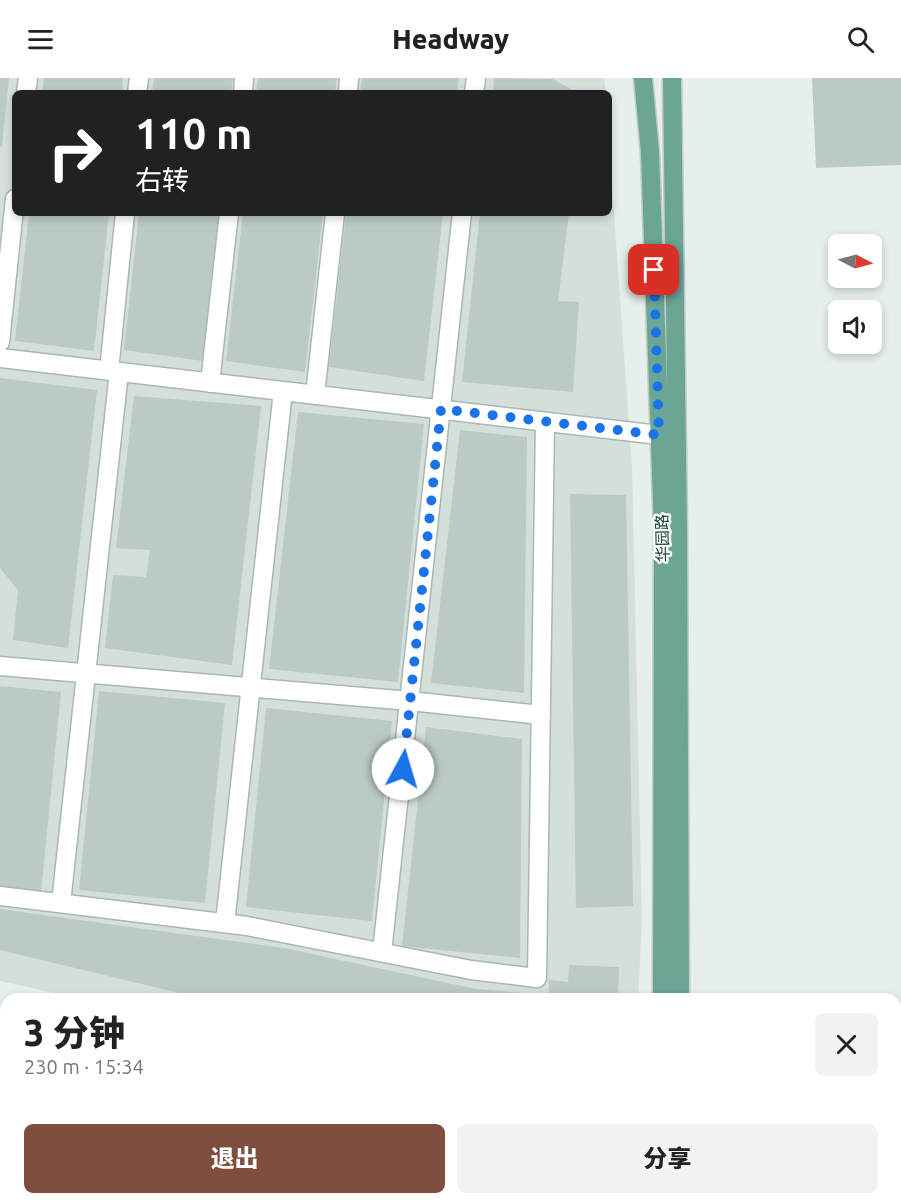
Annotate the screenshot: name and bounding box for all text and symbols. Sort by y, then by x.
icon: menu [24,23,57,56]
icon: search [844,23,877,56]
text: Headway [392,24,509,54]
text: 110 m [135,110,252,157]
icon: right [36,114,114,192]
text: 右转 [135,165,189,195]
north arrow [828,234,882,288]
map controls [828,234,882,354]
pin [628,244,679,295]
icon: arrive [637,253,670,286]
button: sound [828,300,882,354]
street label: 华园路 [653,514,671,562]
position arrow [371,737,435,801]
text: 3 分钟 [24,1012,125,1053]
button: close [815,1013,878,1076]
text: 230 m · 15:34 [24,1055,144,1078]
button: 退出 [24,1124,445,1193]
button: 分享 [457,1124,878,1193]

